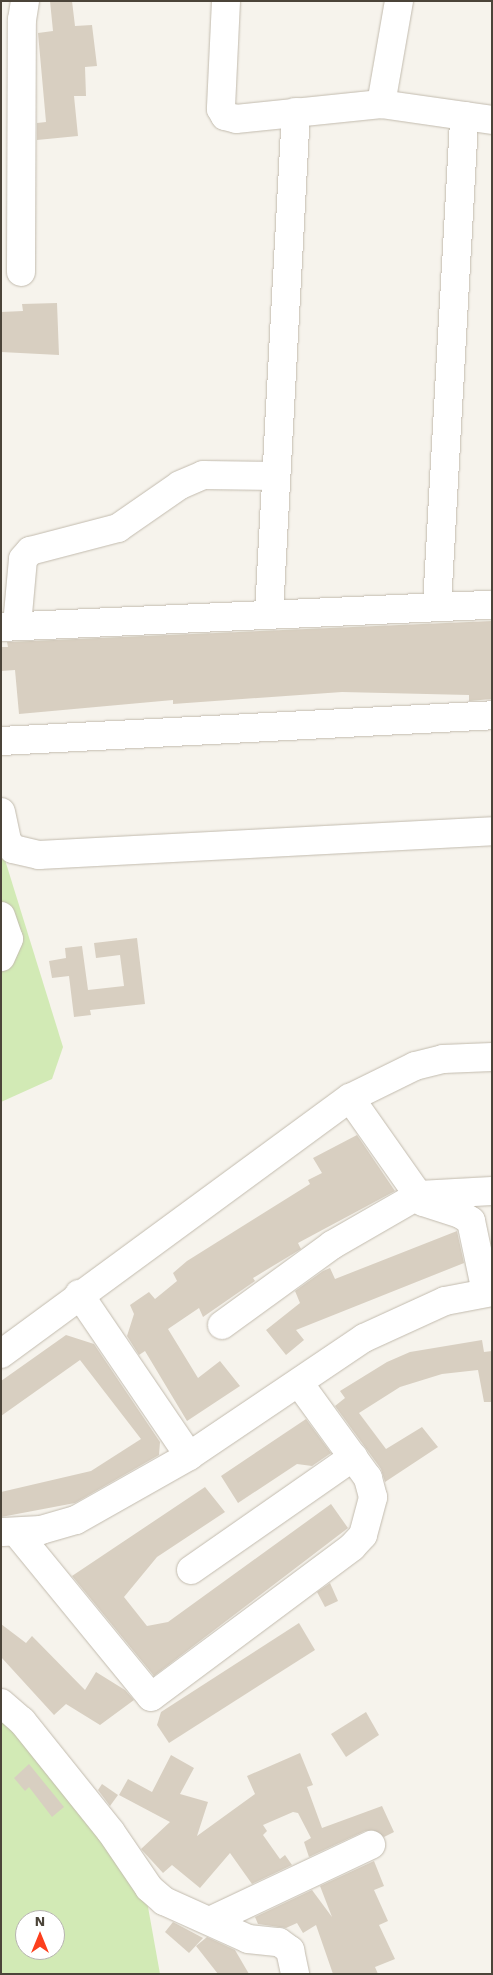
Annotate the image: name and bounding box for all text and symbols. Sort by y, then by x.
north arrow [15,1910,65,1960]
text: N [35,1913,45,1929]

